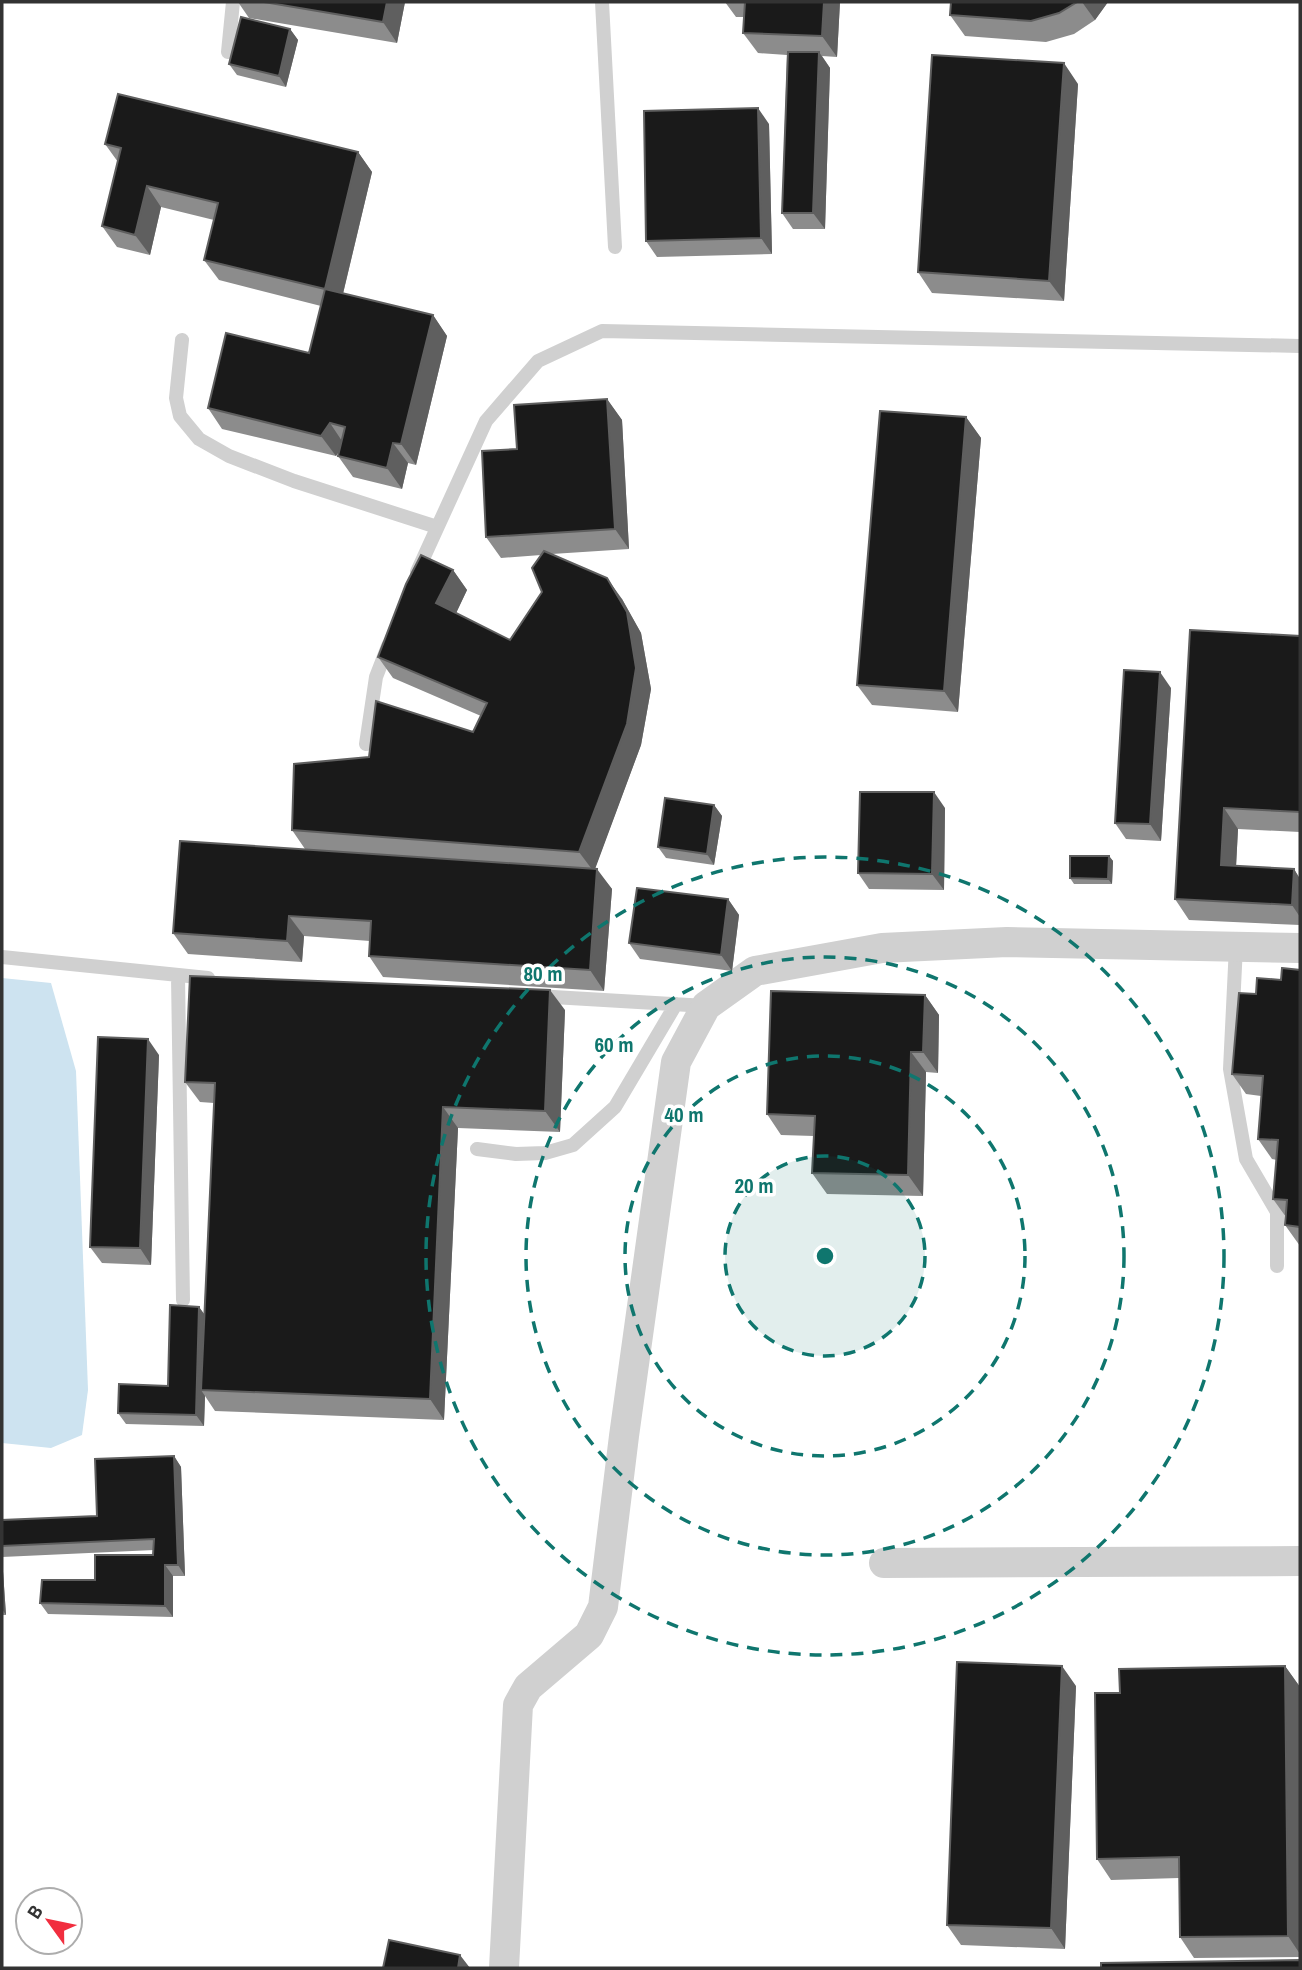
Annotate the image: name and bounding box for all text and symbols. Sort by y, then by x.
text: 80 m [523,959,563,988]
text: 60 m [594,1030,634,1059]
text: 40 m [664,1100,704,1129]
text: 20 m [734,1171,774,1200]
centre of rings [813,1244,837,1268]
north arrow [14,1886,84,1956]
text: B [21,1900,49,1924]

